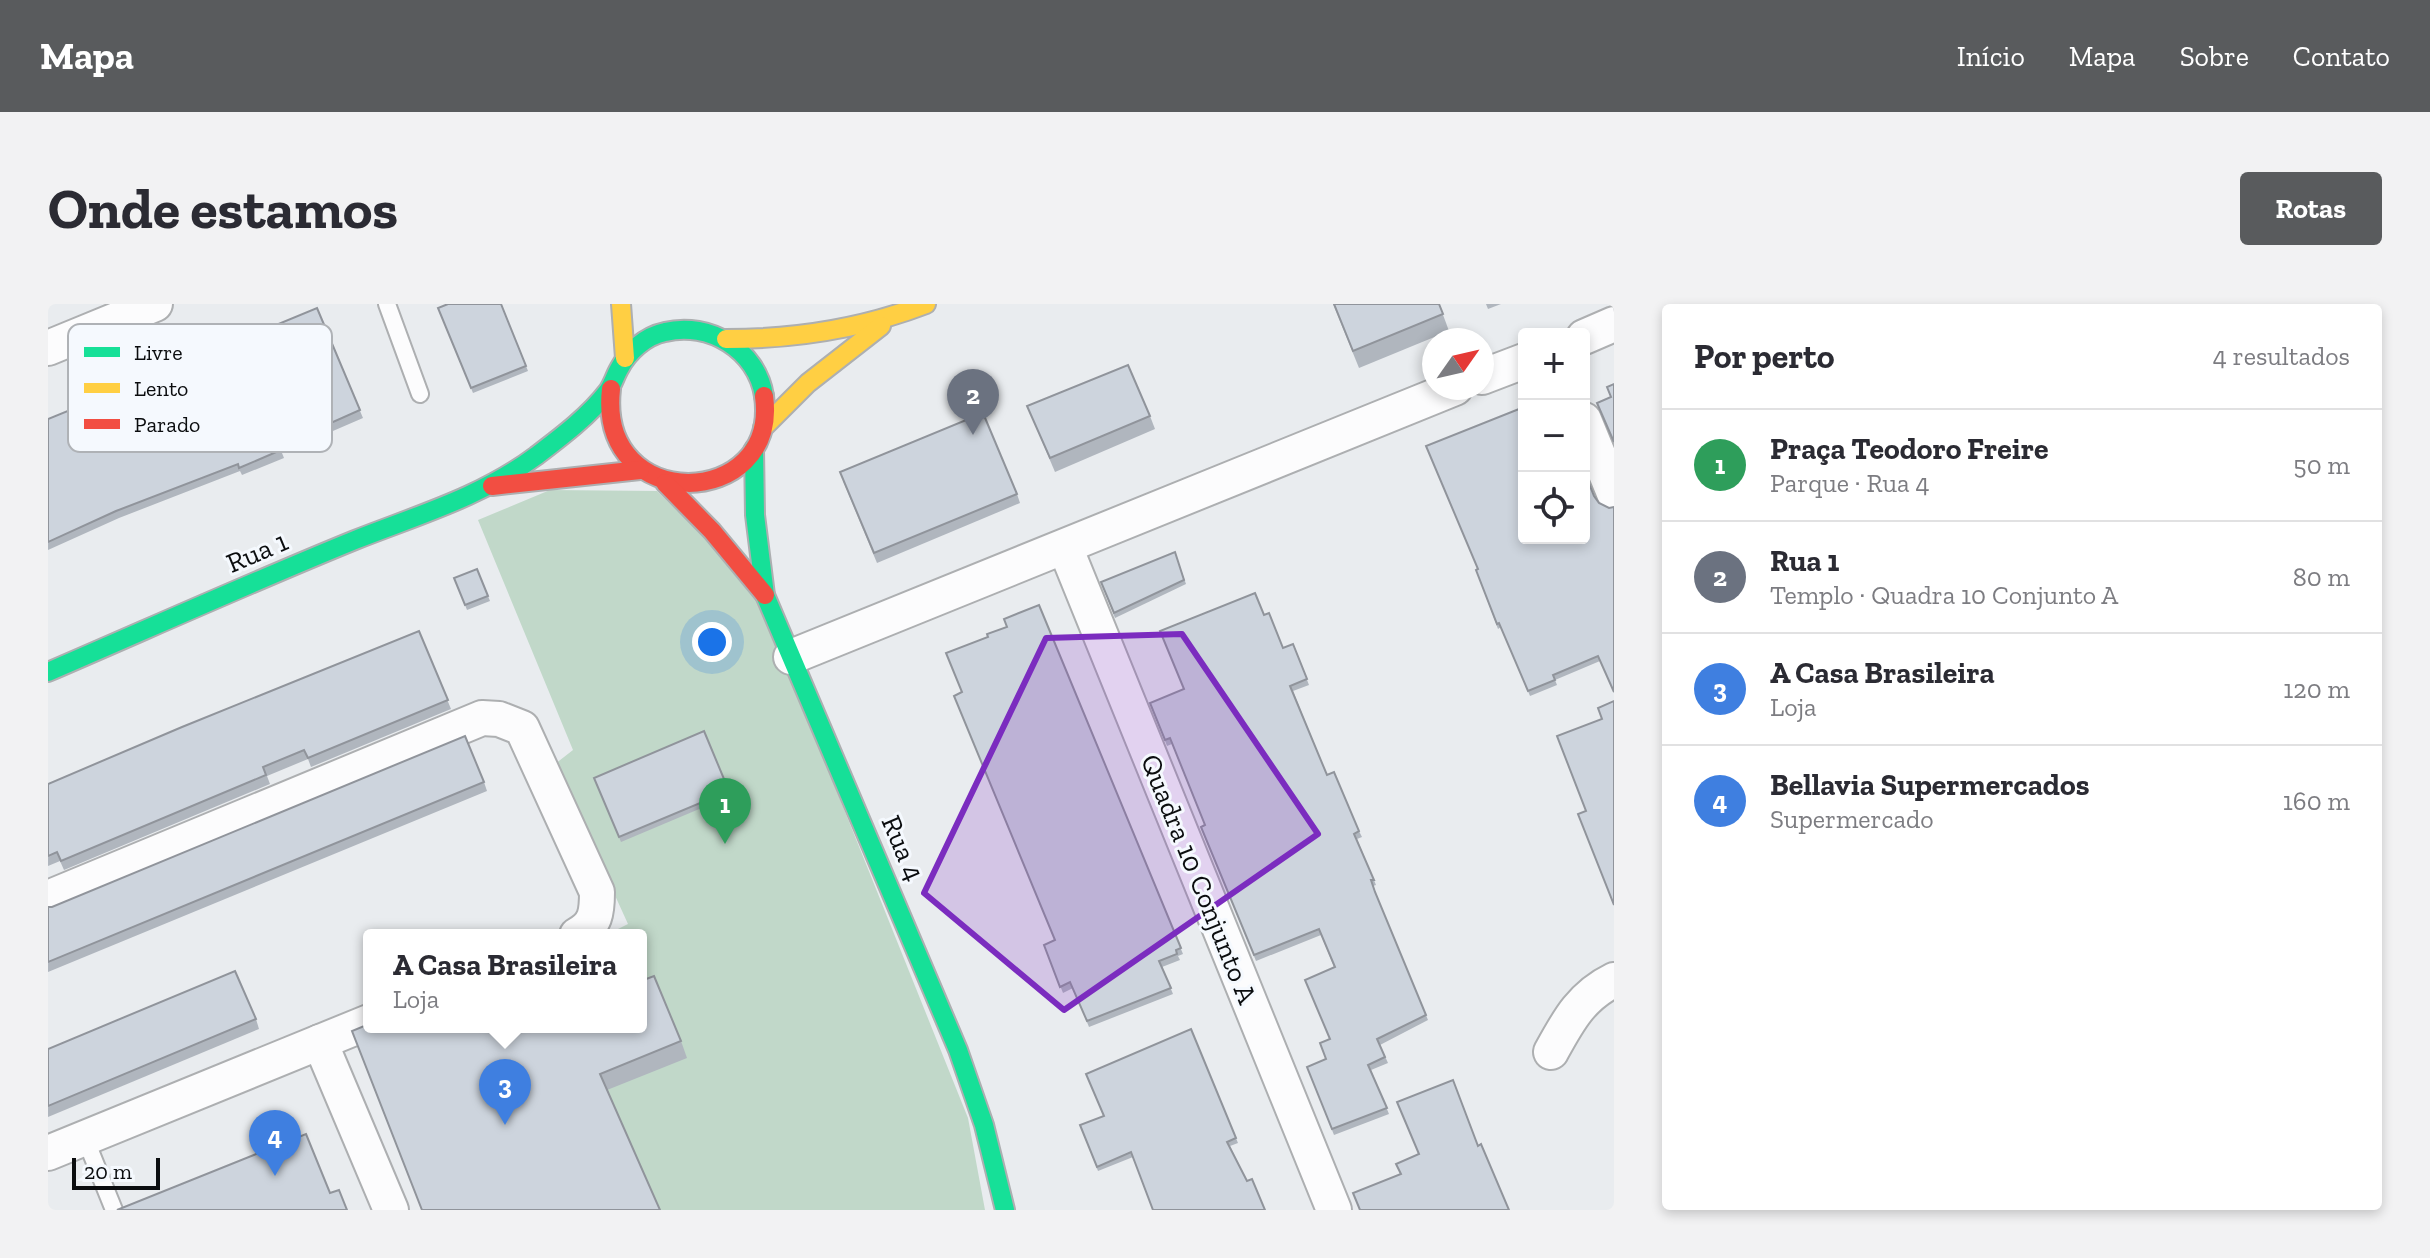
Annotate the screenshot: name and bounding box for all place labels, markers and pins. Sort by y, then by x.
pin: 2 [947,369,999,435]
pin: 1 [699,778,751,844]
pin: 3 [479,1059,531,1125]
pin: 4 [249,1110,301,1176]

